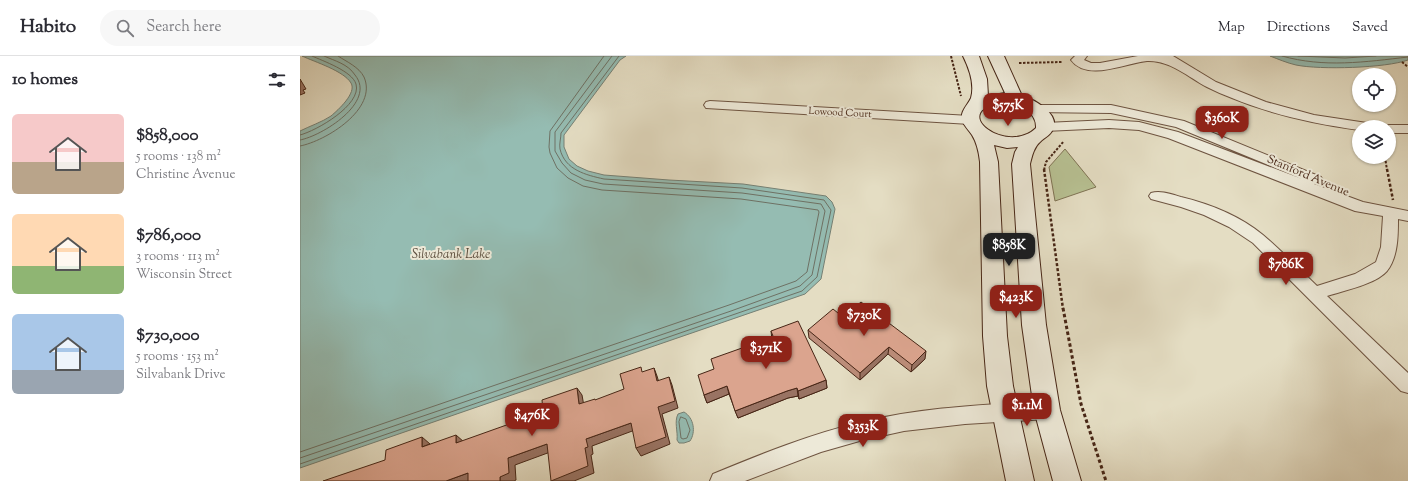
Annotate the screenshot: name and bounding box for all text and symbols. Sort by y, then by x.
search box [100,10,380,46]
text: Habito [20,14,76,41]
icon: search [114,17,136,39]
text: Search here [146,17,221,38]
text: Map [1218,18,1245,38]
text: Directions [1267,18,1330,38]
text: Saved [1352,18,1388,38]
text: 10 homes [12,68,78,92]
map controls [1352,68,1396,164]
button: locate [1352,68,1396,112]
icon: filters [266,69,288,91]
pin: $575K [980,93,1036,127]
text: $575K [992,97,1024,115]
street label: Lowood Court [808,104,873,122]
pin: $360K [1194,106,1250,140]
text: $360K [1205,110,1239,128]
button: layers [1352,120,1396,164]
text: $858,000 [136,124,198,148]
icon: home [44,130,92,178]
text: 5 rooms · 138 m² [136,148,221,166]
street label: Stanford Avenue [1264,150,1353,202]
text: Christine Avenue [136,166,236,184]
text: $786,000 [136,224,201,248]
icon: home [44,230,92,278]
pin: $858K [981,233,1037,267]
text: $858K [992,237,1026,255]
water label: Silvabank Lake [412,246,490,264]
text: 3 rooms · 113 m² [136,248,220,266]
pin: $786K [1258,252,1314,286]
text: $786K [1268,256,1304,274]
text: Wisconsin Street [136,266,232,284]
pin: $423K [988,285,1044,319]
text: $423K [999,289,1033,307]
pin: $730K [836,303,892,337]
text: $730K [847,307,881,325]
text: $730,000 [136,324,200,348]
icon: home [44,330,92,378]
pin: $371K [738,336,794,370]
text: $371K [750,340,782,358]
text: 5 rooms · 153 m² [136,348,219,366]
text: Silvabank Drive [136,366,226,384]
pin: $1.1M [999,393,1055,427]
text: $1.1M [1012,397,1043,415]
pin: $476K [504,403,560,437]
text: $476K [514,407,550,425]
pin: $353K [835,414,891,448]
text: $353K [847,418,879,436]

